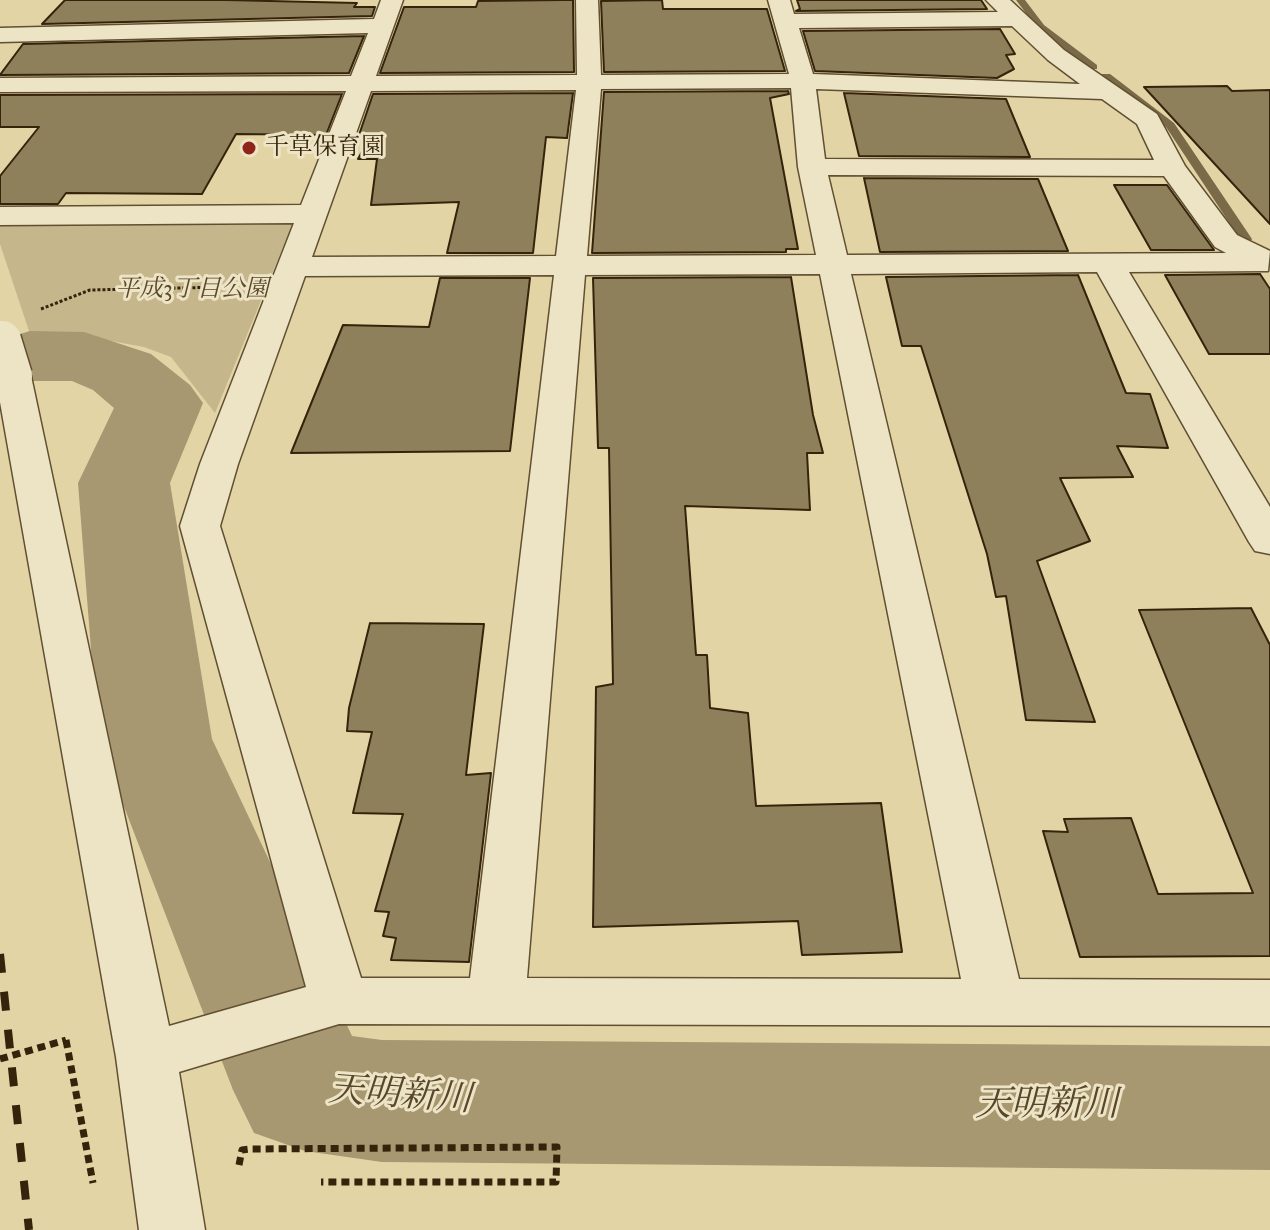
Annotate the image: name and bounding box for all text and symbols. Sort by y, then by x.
place label: 千草保育園 [265,134,385,162]
marker: 千草保育園 [240,139,258,157]
park label: 平成3丁目公園 [115,276,269,304]
water label: 天明新川 [327,1069,473,1123]
water label: 天明新川 [975,1084,1119,1128]

